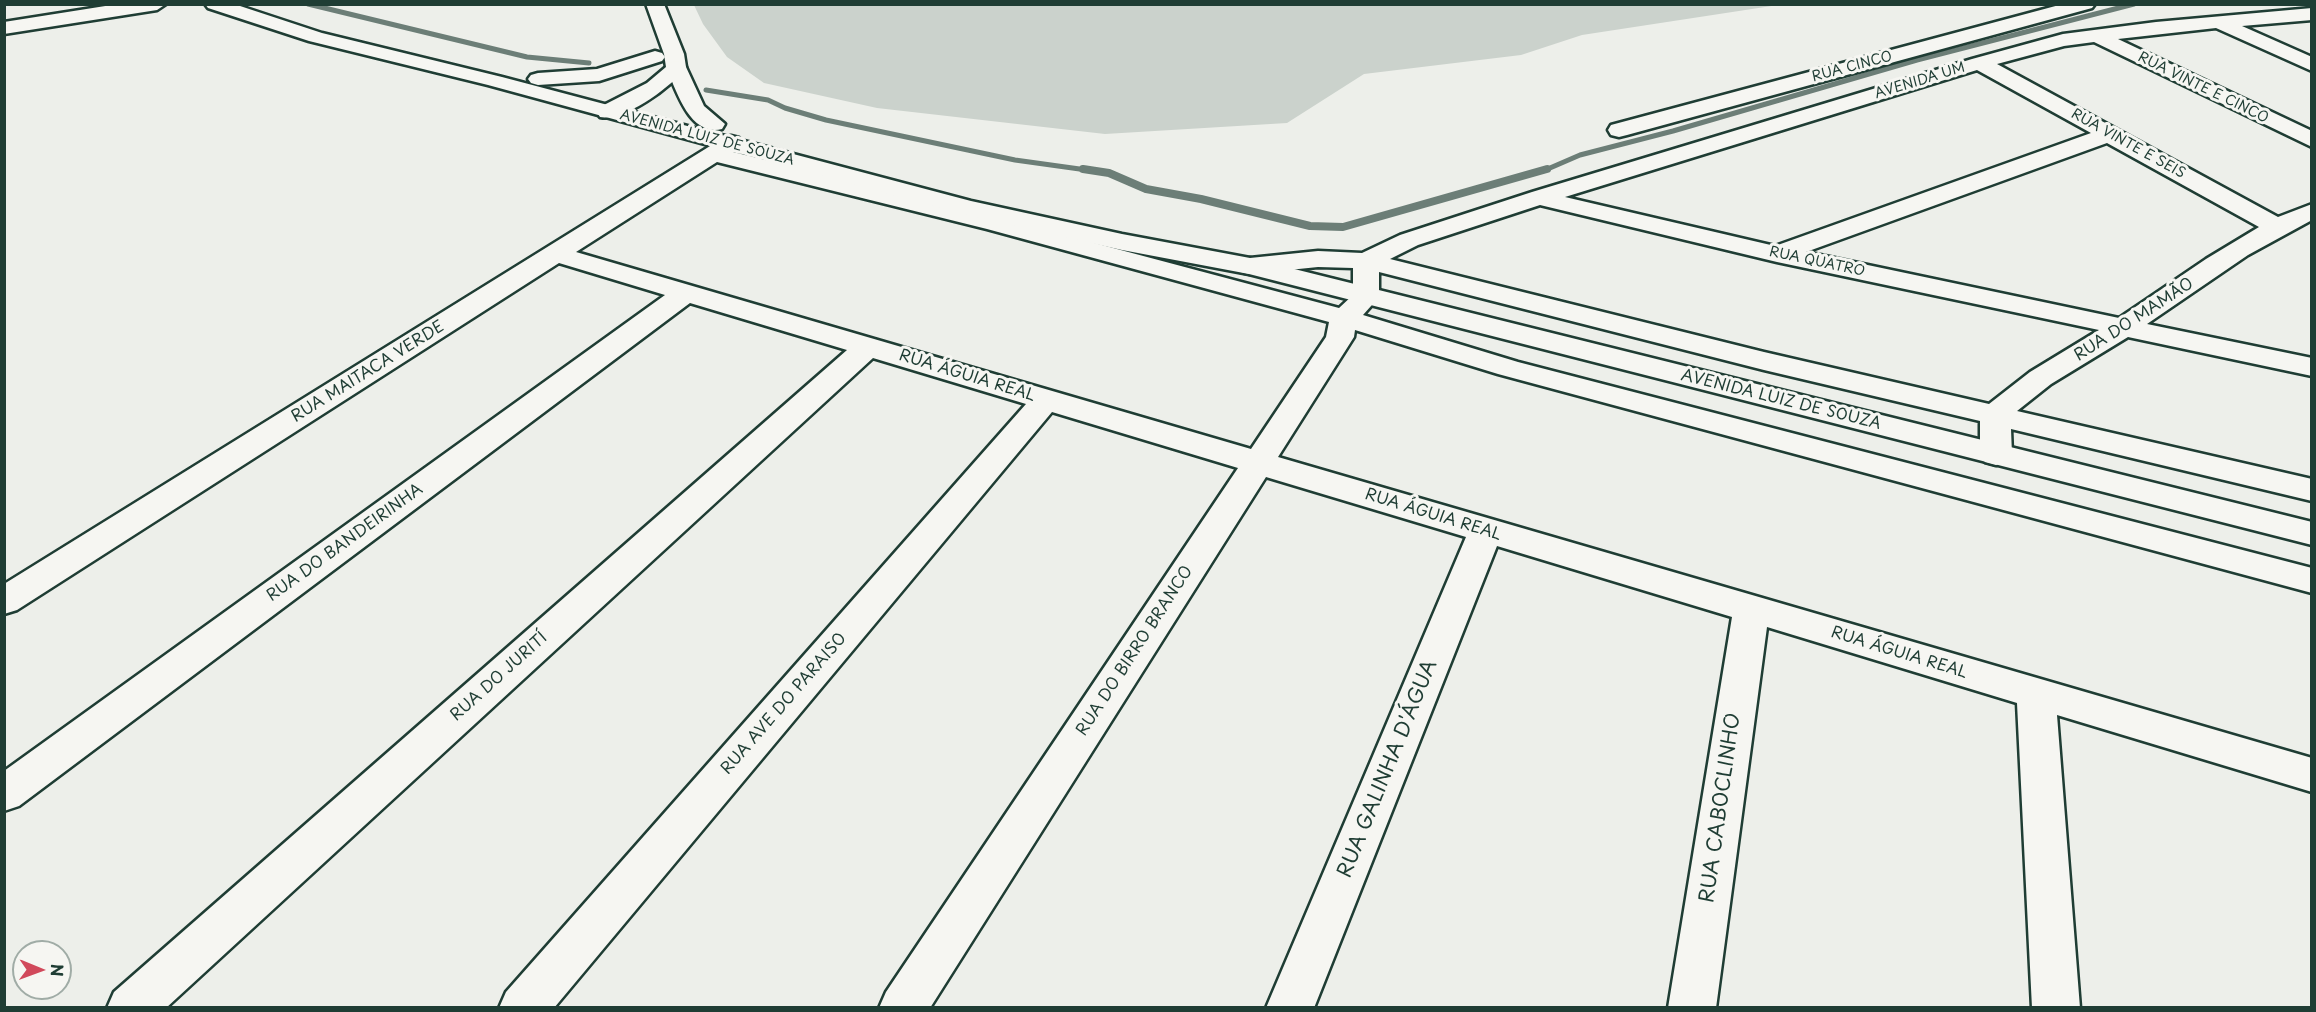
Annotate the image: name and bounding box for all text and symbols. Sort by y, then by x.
street label: RUA CINCO [1810,48,1894,86]
street label: RUA VINTE E CINCO [2135,49,2271,127]
street label: AVENIDA UM [1873,59,1967,103]
street label: RUA VINTE E SEIS [2068,106,2188,182]
street label: AVENIDA LUIZ DE SOUZA [618,107,796,169]
street label: RUA QUATRO [1768,244,1866,280]
street label: RUA DO MAMÃO [2071,274,2197,366]
street label: RUA MAITACA VERDE [288,317,448,427]
street label: RUA ÁGUIA REAL [897,346,1037,406]
street label: AVENIDA LUIZ DE SOUZA [1679,366,1883,434]
street label: RUA DO BANDEIRINHA [263,480,427,606]
street label: RUA ÁGUIA REAL [1363,485,1503,545]
street label: RUA DO BIRRO BRANCO [1073,562,1197,740]
street label: RUA ÁGUIA REAL [1829,623,1969,683]
street label: RUA DO JURITÍ [447,629,551,725]
street label: RUA AVE DO PARAISO [717,629,851,779]
street label: RUA GALINHA D'ÁGUA [1333,657,1443,881]
street label: RUA CABOCLINHO [1696,712,1746,904]
north arrow [12,940,72,1000]
text: N [46,964,70,977]

